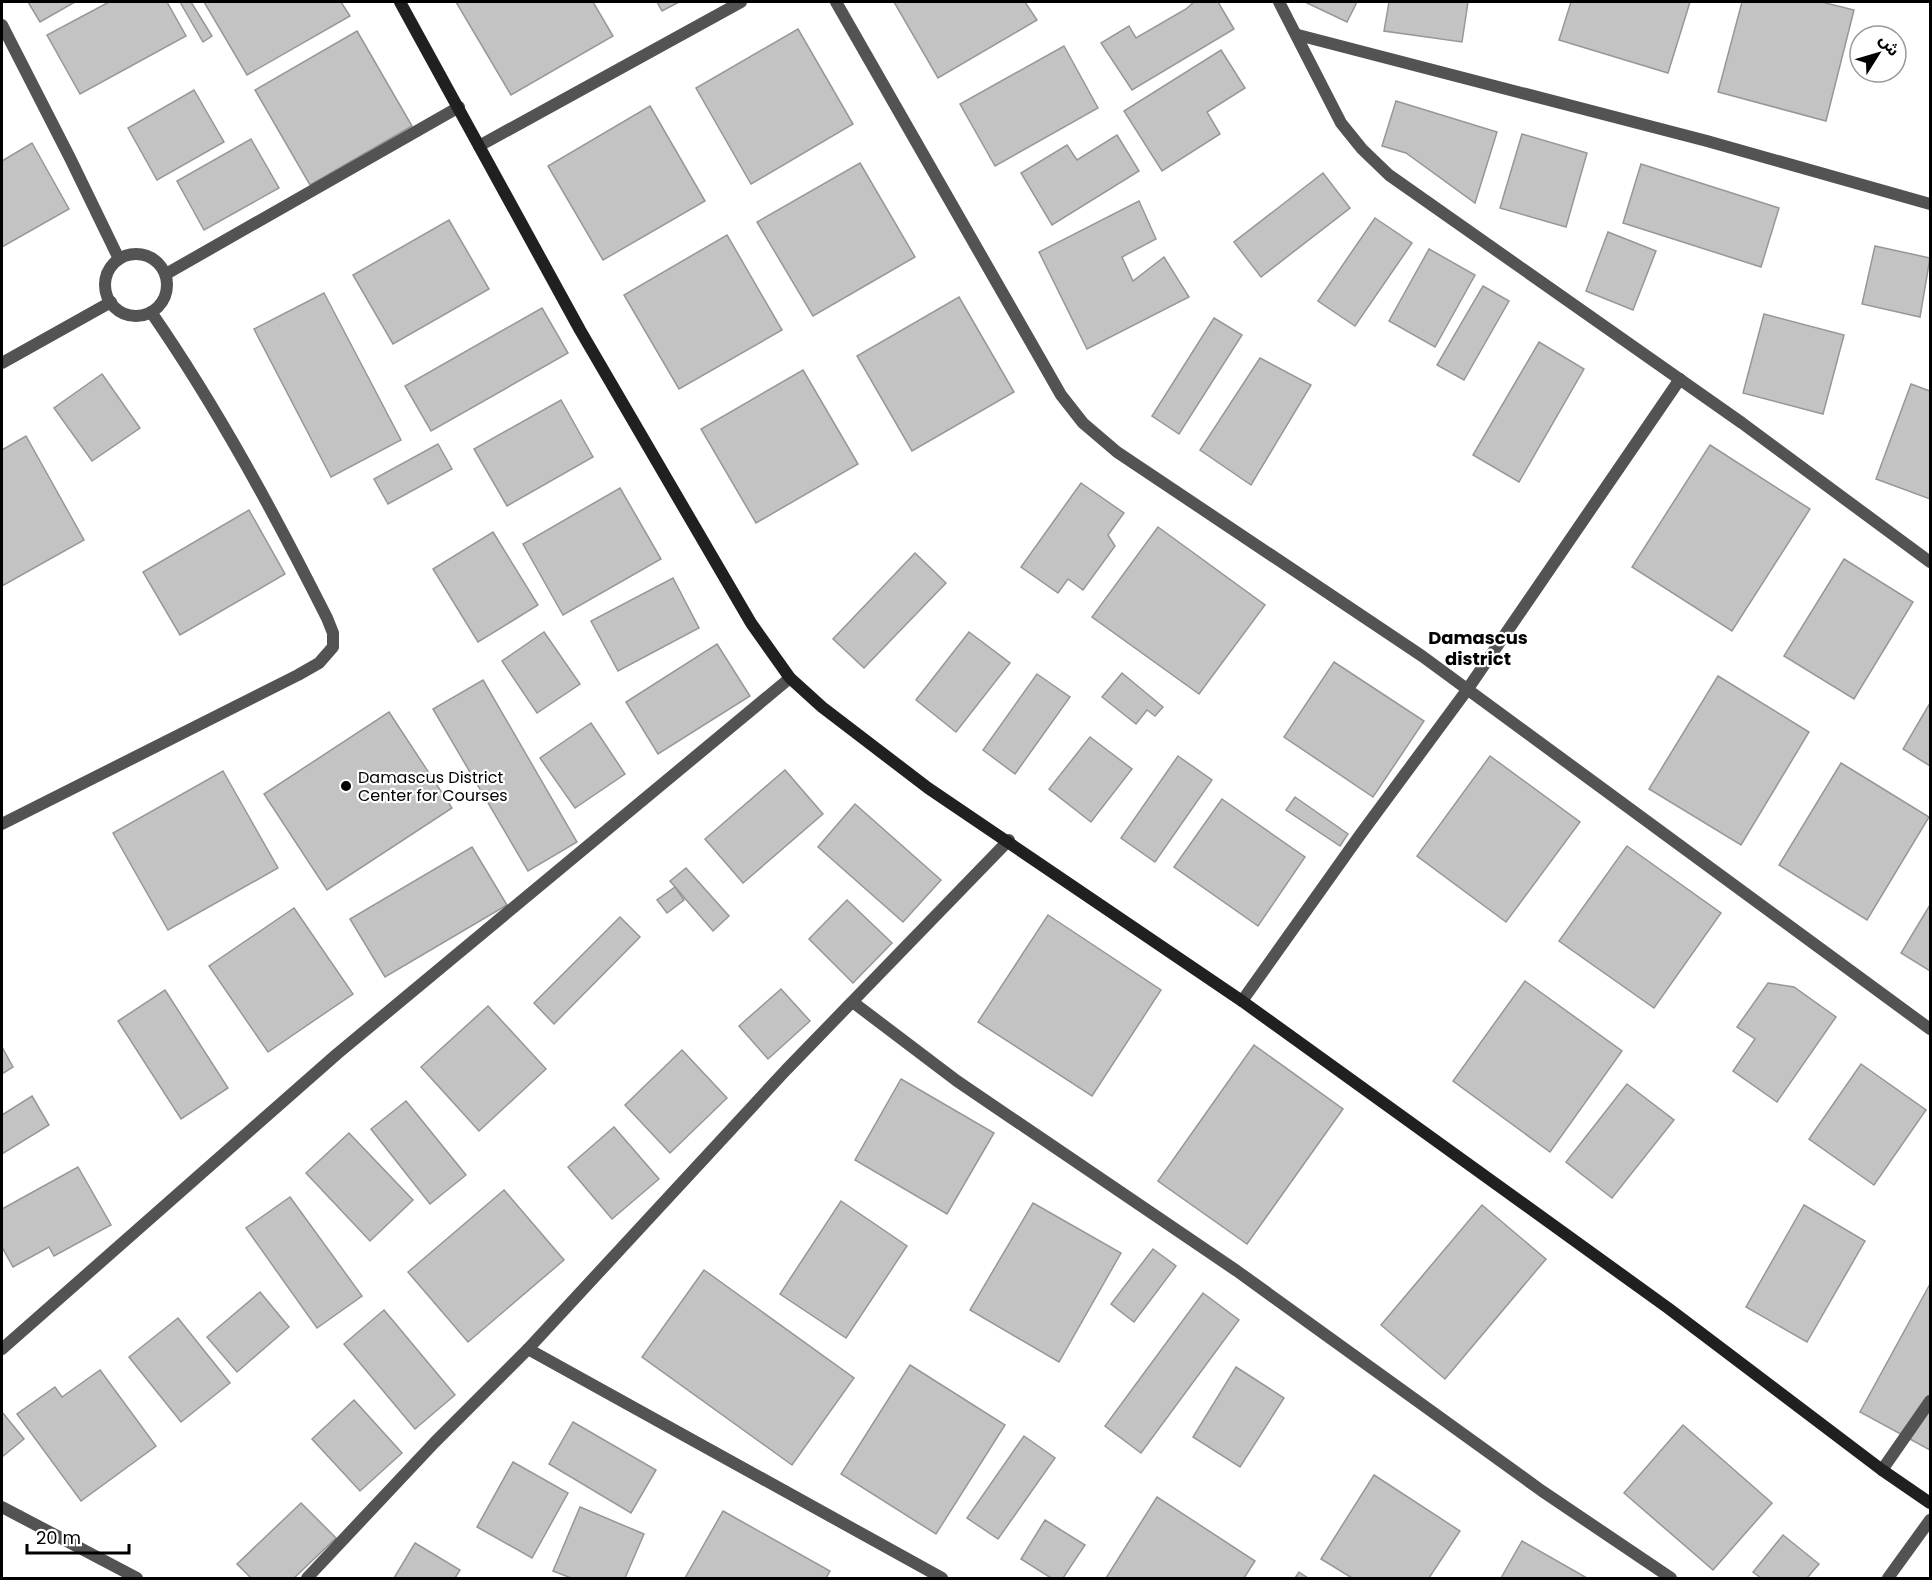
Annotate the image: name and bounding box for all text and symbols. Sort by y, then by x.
north arrow [1848,24,1908,84]
text: ش [1874,30,1905,61]
district label: Damascus district [1428,625,1528,671]
place label: Damascus District Center for Courses [358,766,508,807]
marker: Damascus District Center for Courses [339,779,353,793]
scale bar [27,1517,129,1555]
text: 20 m [36,1525,81,1550]

